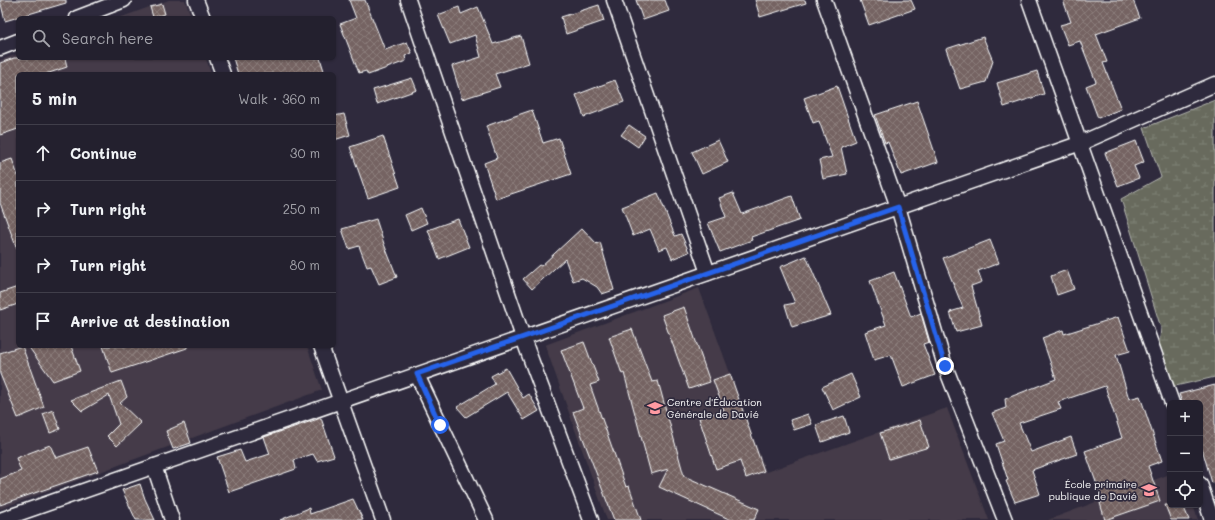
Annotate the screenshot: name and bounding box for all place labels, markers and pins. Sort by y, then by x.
place label: Centre d'Éducation Générale de Davié [667,395,762,421]
school or university icon: Centre d'Éducation Générale de Davié [646,399,664,417]
place label: École primaire publique de Davié [1049,477,1137,503]
school or university icon: École primaire publique de Davié [1140,481,1158,499]

